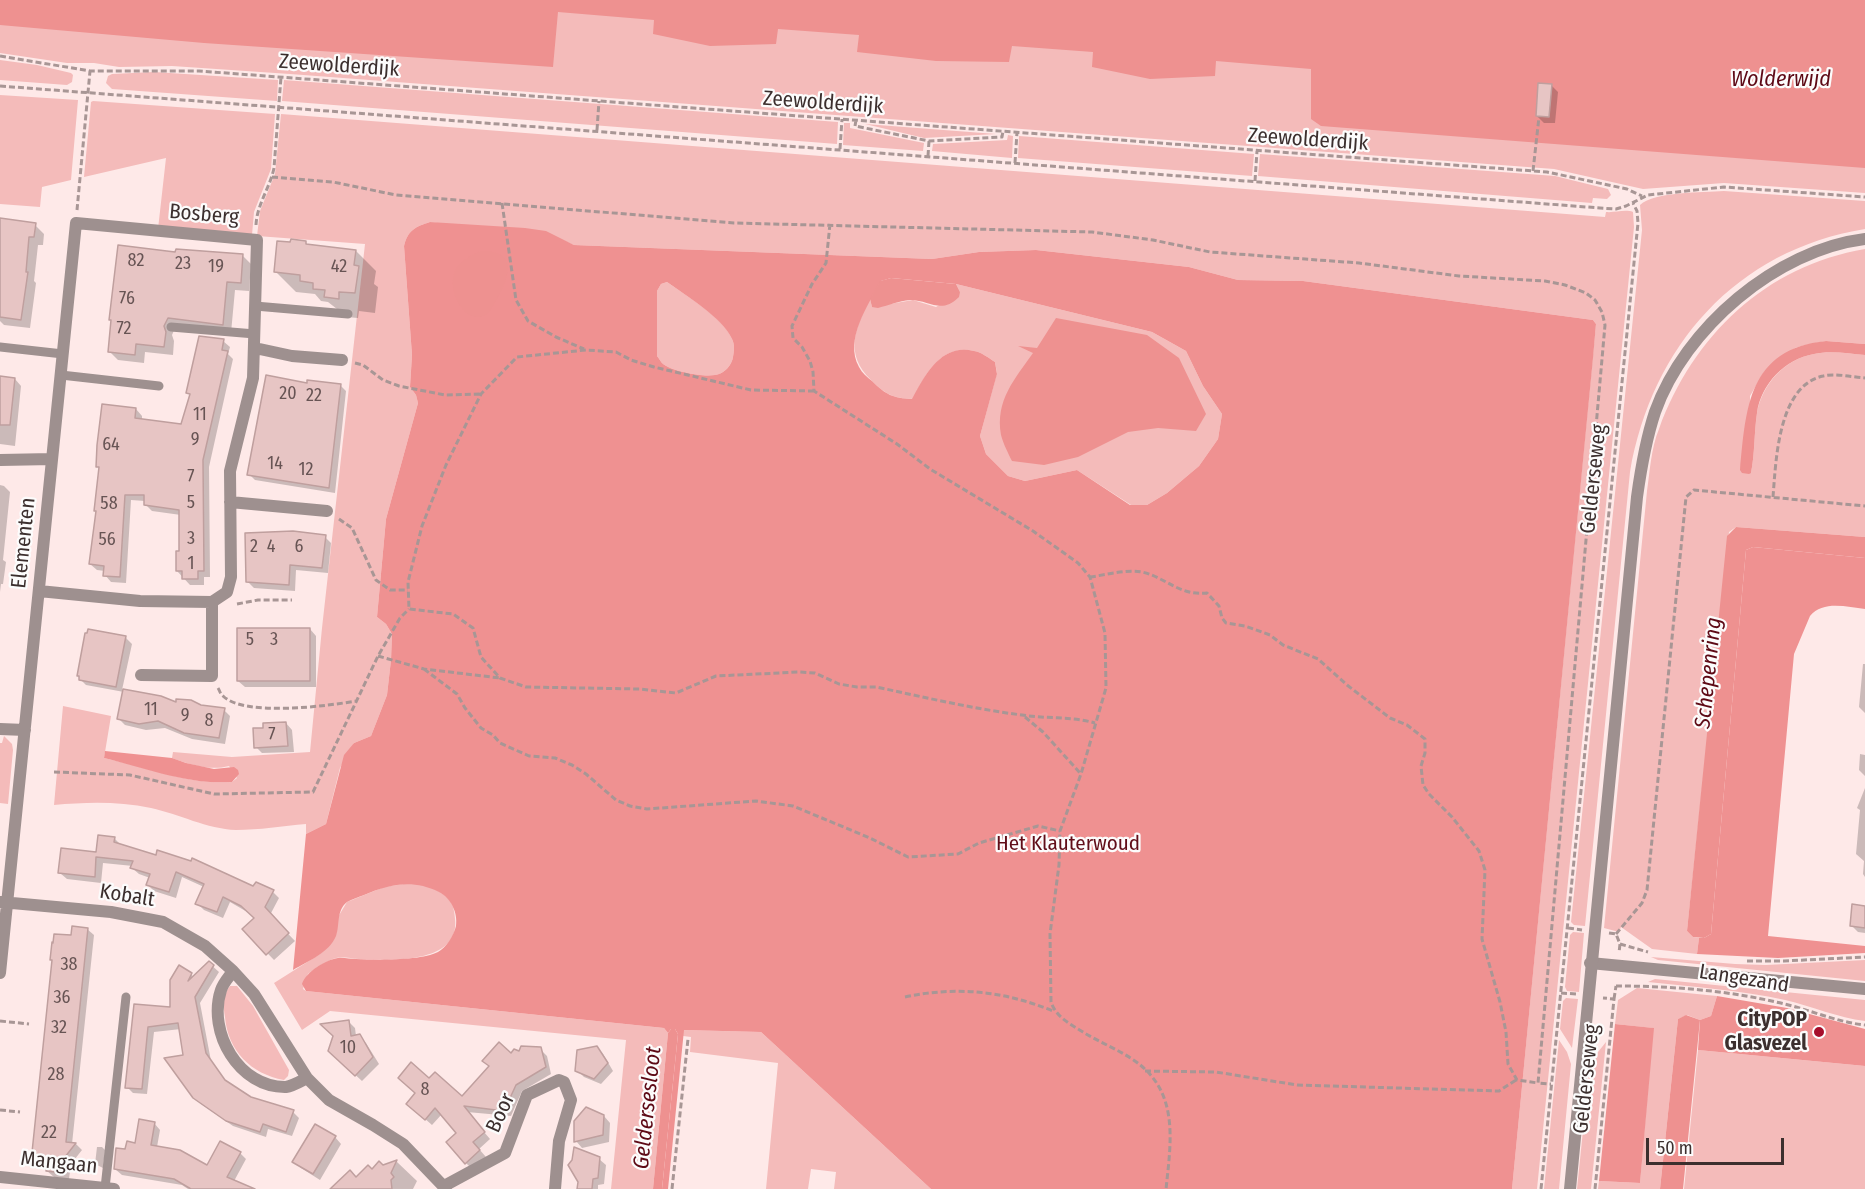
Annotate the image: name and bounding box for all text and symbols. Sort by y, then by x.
street label: Zeewolderdijk [278,49,400,83]
water label: Wolderwijd [1731,67,1831,93]
street label: Zeewolderdijk [762,86,884,120]
street label: Zeewolderdijk [1247,123,1369,157]
street label: Bosberg [168,199,240,231]
house number: 82 [128,250,144,272]
house number: 23 [175,253,191,275]
house number: 19 [208,256,224,278]
house number: 42 [331,256,347,278]
house number: 76 [119,288,135,310]
house number: 72 [116,318,132,340]
house number: 20 [279,383,297,405]
house number: 22 [306,385,322,407]
house number: 11 [193,404,207,426]
street label: Gelderseweg [1576,423,1612,535]
house number: 9 [191,429,199,451]
house number: 64 [102,434,120,456]
house number: 14 [267,453,283,475]
house number: 12 [299,459,313,481]
house number: 7 [187,466,195,488]
house number: 5 [187,492,195,514]
house number: 58 [100,493,118,515]
street label: Elementen [7,496,41,590]
house number: 3 [187,528,195,550]
house number: 56 [98,529,116,551]
house number: 2 [250,536,258,558]
house number: 4 [267,536,275,558]
house number: 6 [295,536,303,558]
house number: 1 [187,553,195,575]
water label: Schepenring [1690,616,1728,730]
house number: 5 [246,629,254,651]
house number: 3 [270,629,278,651]
house number: 11 [144,699,158,721]
house number: 9 [181,705,189,727]
house number: 8 [205,710,213,732]
house number: 7 [268,724,276,746]
park label: Het Klauterwoud [996,831,1140,857]
street label: Kobalt [98,879,156,913]
house number: 38 [60,954,78,976]
street label: Langezand [1697,959,1791,999]
house number: 36 [53,987,71,1009]
place label: CityPOP Glasvezel [1725,1007,1807,1057]
house number: 32 [51,1017,67,1039]
street label: Gelderseweg [1569,1023,1605,1135]
marker: CityPOP Glasvezel [1812,1025,1826,1039]
house number: 10 [340,1037,356,1059]
water label: Geldersesloot [628,1045,668,1171]
house number: 28 [48,1064,64,1086]
house number: 8 [421,1079,429,1101]
street label: Boor [481,1089,521,1137]
house number: 22 [41,1122,57,1144]
scale bar [1649,1126,1787,1164]
text: 50 m [1657,1137,1693,1159]
street label: Mangaan [19,1146,99,1180]

